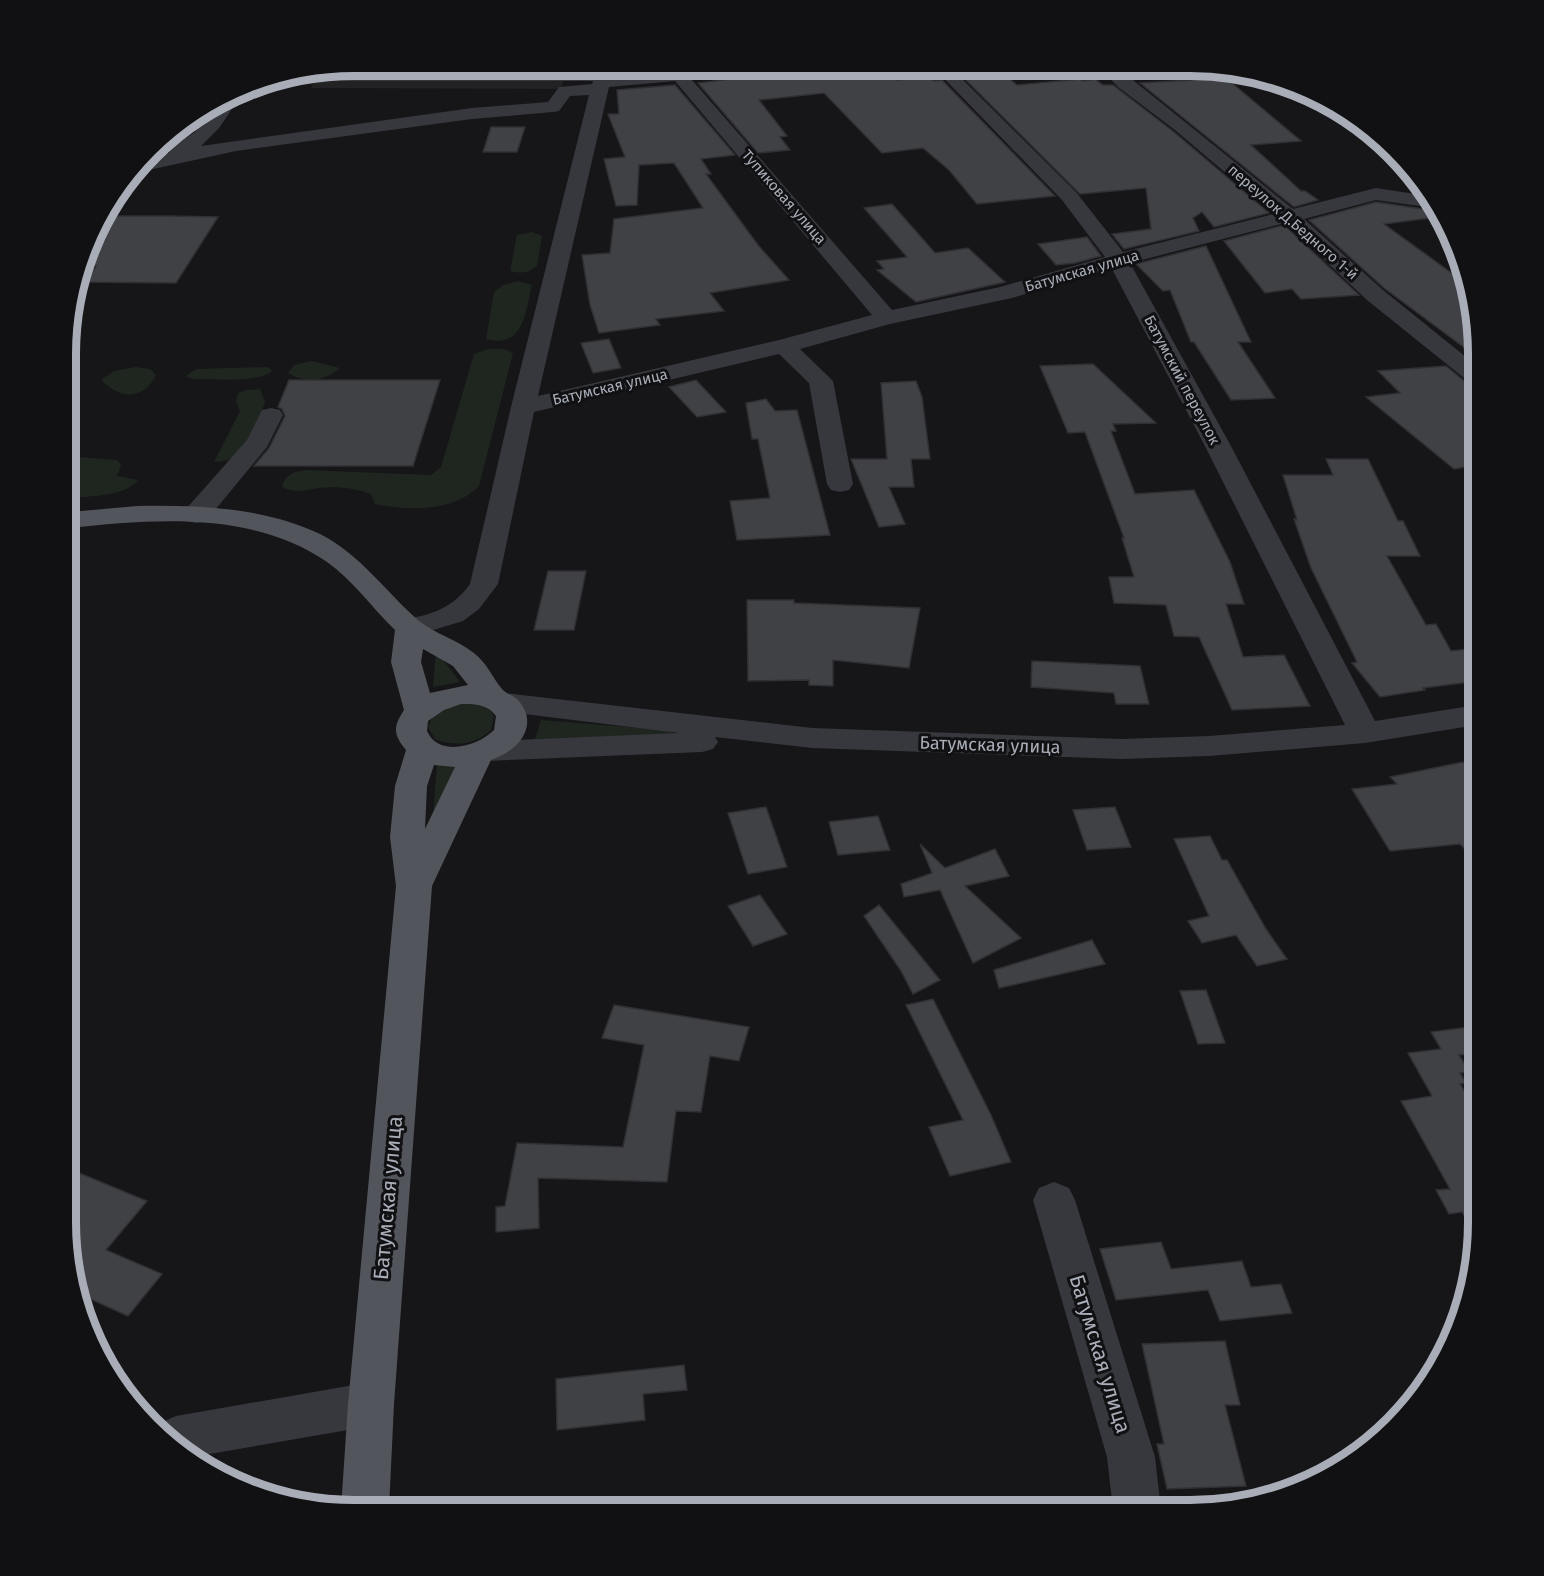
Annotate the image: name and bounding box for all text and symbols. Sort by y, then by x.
street label: Тупиковая улица [738,146,830,248]
street label: переулок Д.Бедного 1-й [1224,161,1362,283]
street label: Батумская улица [1023,246,1141,296]
street label: Батумский переулок [1140,312,1224,448]
street label: Батумская улица [551,365,669,409]
street label: Батумская улица [919,732,1061,758]
street label: Батумская улица [368,1115,408,1281]
street label: Батумская улица [1063,1271,1137,1437]

